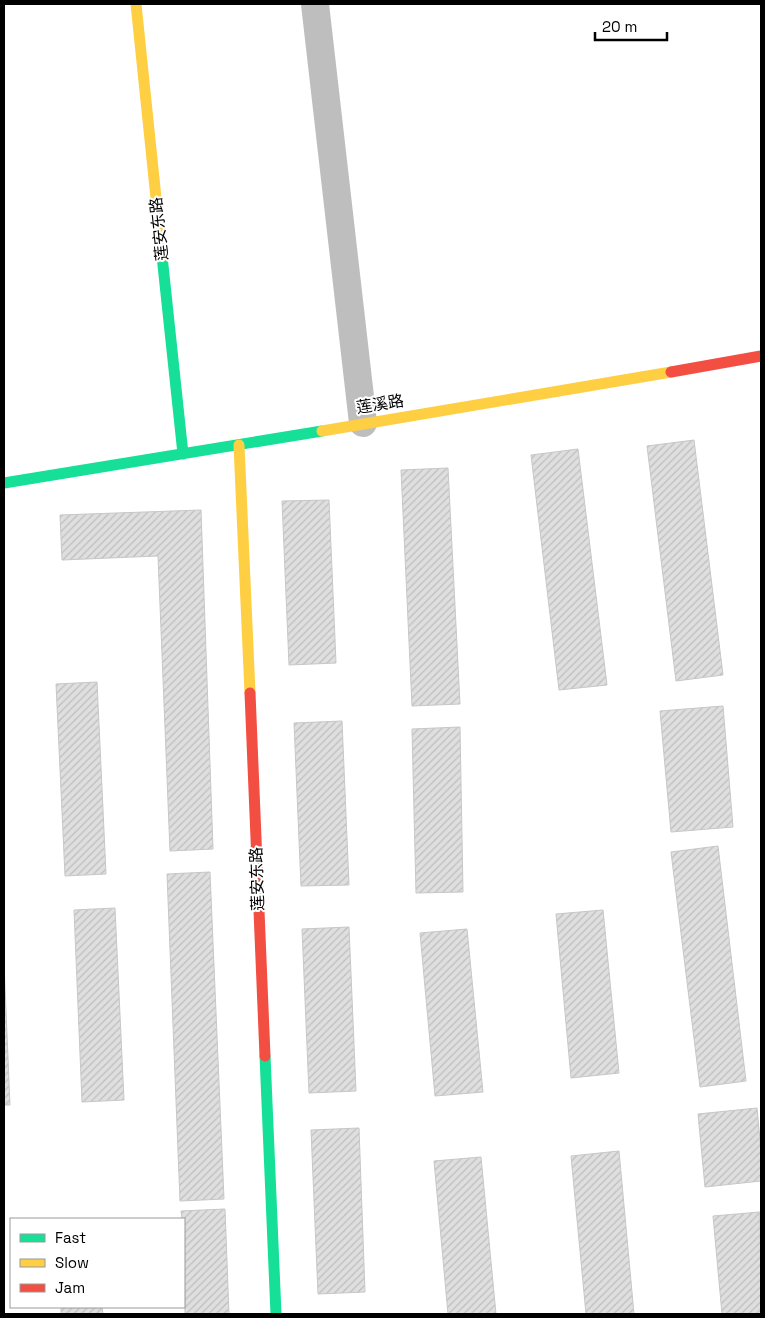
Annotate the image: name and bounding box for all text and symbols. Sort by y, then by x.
scale bar [595,10,668,42]
text: 20 m [602,17,637,36]
street label: 莲安东路 [145,196,173,262]
street label: 莲溪路 [355,390,405,418]
street label: 莲安东路 [245,847,269,911]
legend [10,1218,185,1308]
text: Fast [55,1228,86,1247]
text: Slow [55,1253,89,1272]
text: Jam [55,1278,85,1297]

